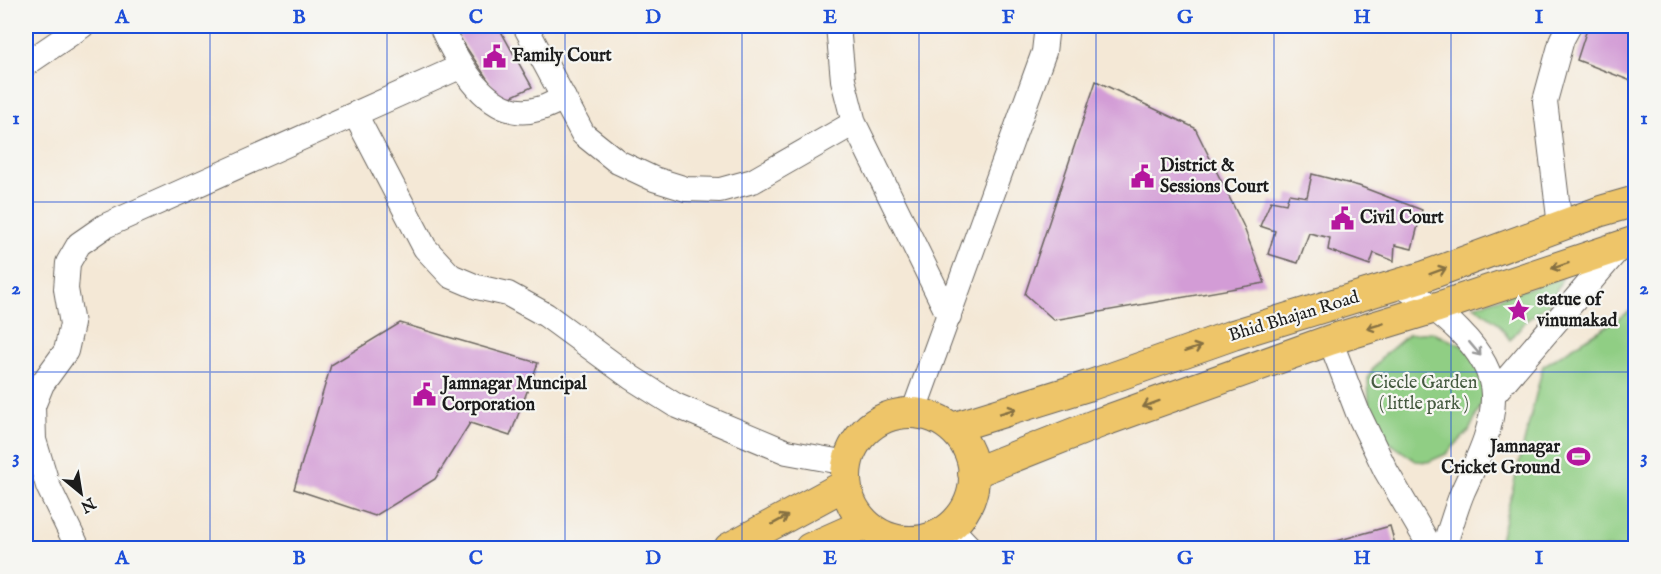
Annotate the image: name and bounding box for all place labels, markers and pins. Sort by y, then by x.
public building icon: Family Court [481,43,507,69]
place label: Family Court [512,45,613,68]
place label: District & Sessions Court [1160,155,1270,199]
public building icon: District & Sessions Court [1129,163,1155,189]
public building icon: Civil Court [1329,205,1355,231]
place label: Civil Court [1360,207,1445,230]
place label: statue of vinumakad [1536,289,1618,333]
place icon: statue of vinumakad [1506,297,1532,323]
place label: Jamnagar Muncipal Corporation [440,373,588,417]
public building icon: Jamnagar Muncipal Corporation [411,381,437,407]
place label: Jamnagar Cricket Ground [1441,436,1560,480]
sports icon: Jamnagar Cricket Ground [1565,444,1591,470]

